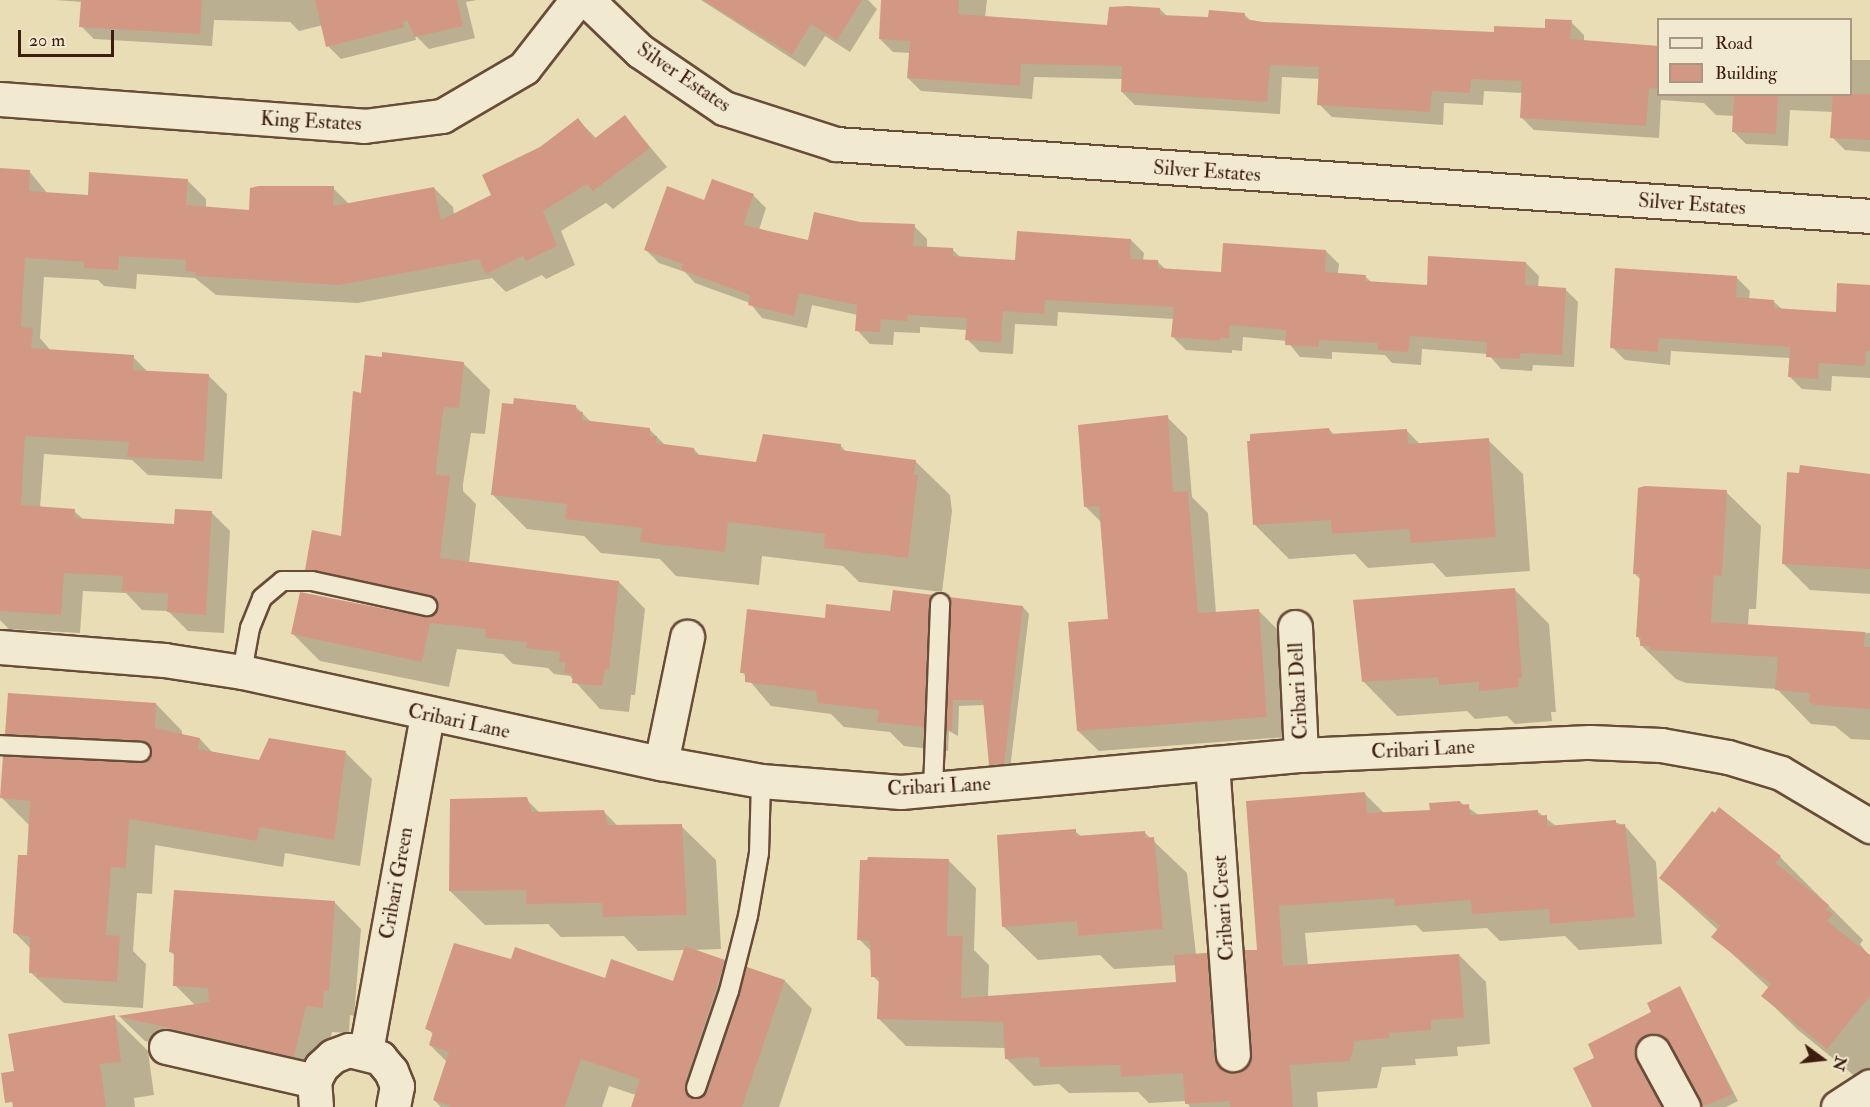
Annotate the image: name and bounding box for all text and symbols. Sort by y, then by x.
scale bar [21,18,117,56]
legend [1657,18,1852,96]
text: 20 m [29,29,65,52]
text: Road [1715,32,1753,55]
street label: Silver Estates [633,37,735,117]
text: Building [1715,62,1777,85]
street label: King Estates [260,106,362,136]
street label: Silver Estates [1153,155,1261,187]
street label: Silver Estates [1638,188,1746,220]
street label: Cribari Dell [1283,642,1313,740]
street label: Cribari Lane [406,698,512,744]
street label: Cribari Lane [1371,734,1475,764]
street label: Cribari Lane [887,771,991,801]
street label: Cribari Green [374,825,418,941]
street label: Cribari Crest [1207,854,1239,962]
north arrow [1792,1029,1852,1089]
text: N [1828,1054,1851,1073]

